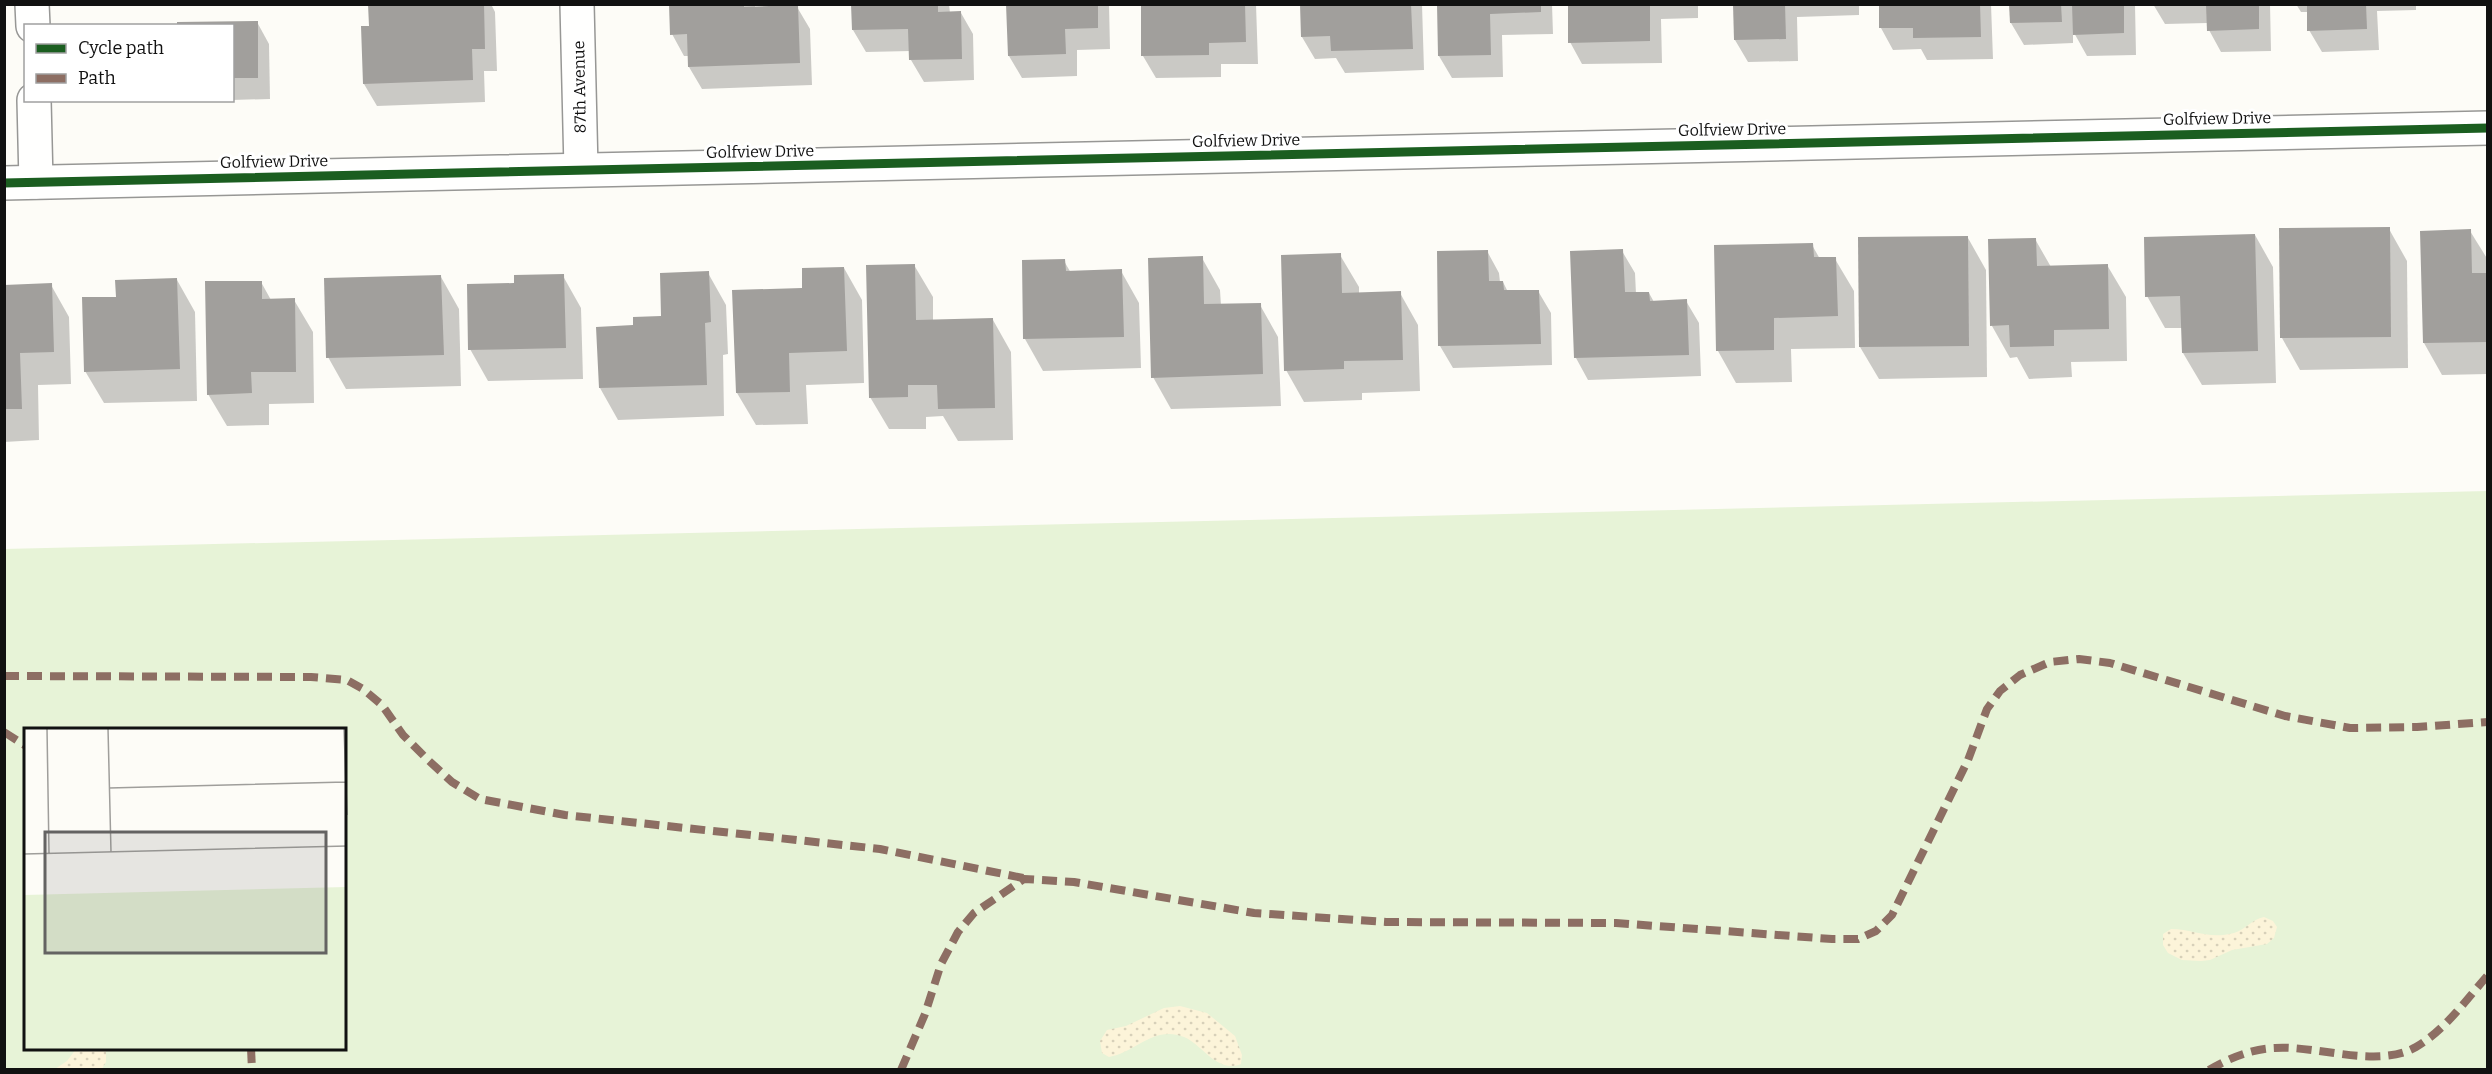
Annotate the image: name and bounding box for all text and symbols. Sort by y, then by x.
legend [24,24,234,102]
text: Cycle path [78,37,164,59]
street label: 87th Avenue [569,40,590,133]
text: Path [78,67,116,89]
street label: Golfview Drive [2163,108,2271,129]
street label: Golfview Drive [1678,119,1786,140]
street label: Golfview Drive [1192,130,1300,151]
street label: Golfview Drive [706,141,814,162]
street label: Golfview Drive [220,151,328,172]
inset map [24,728,346,1050]

